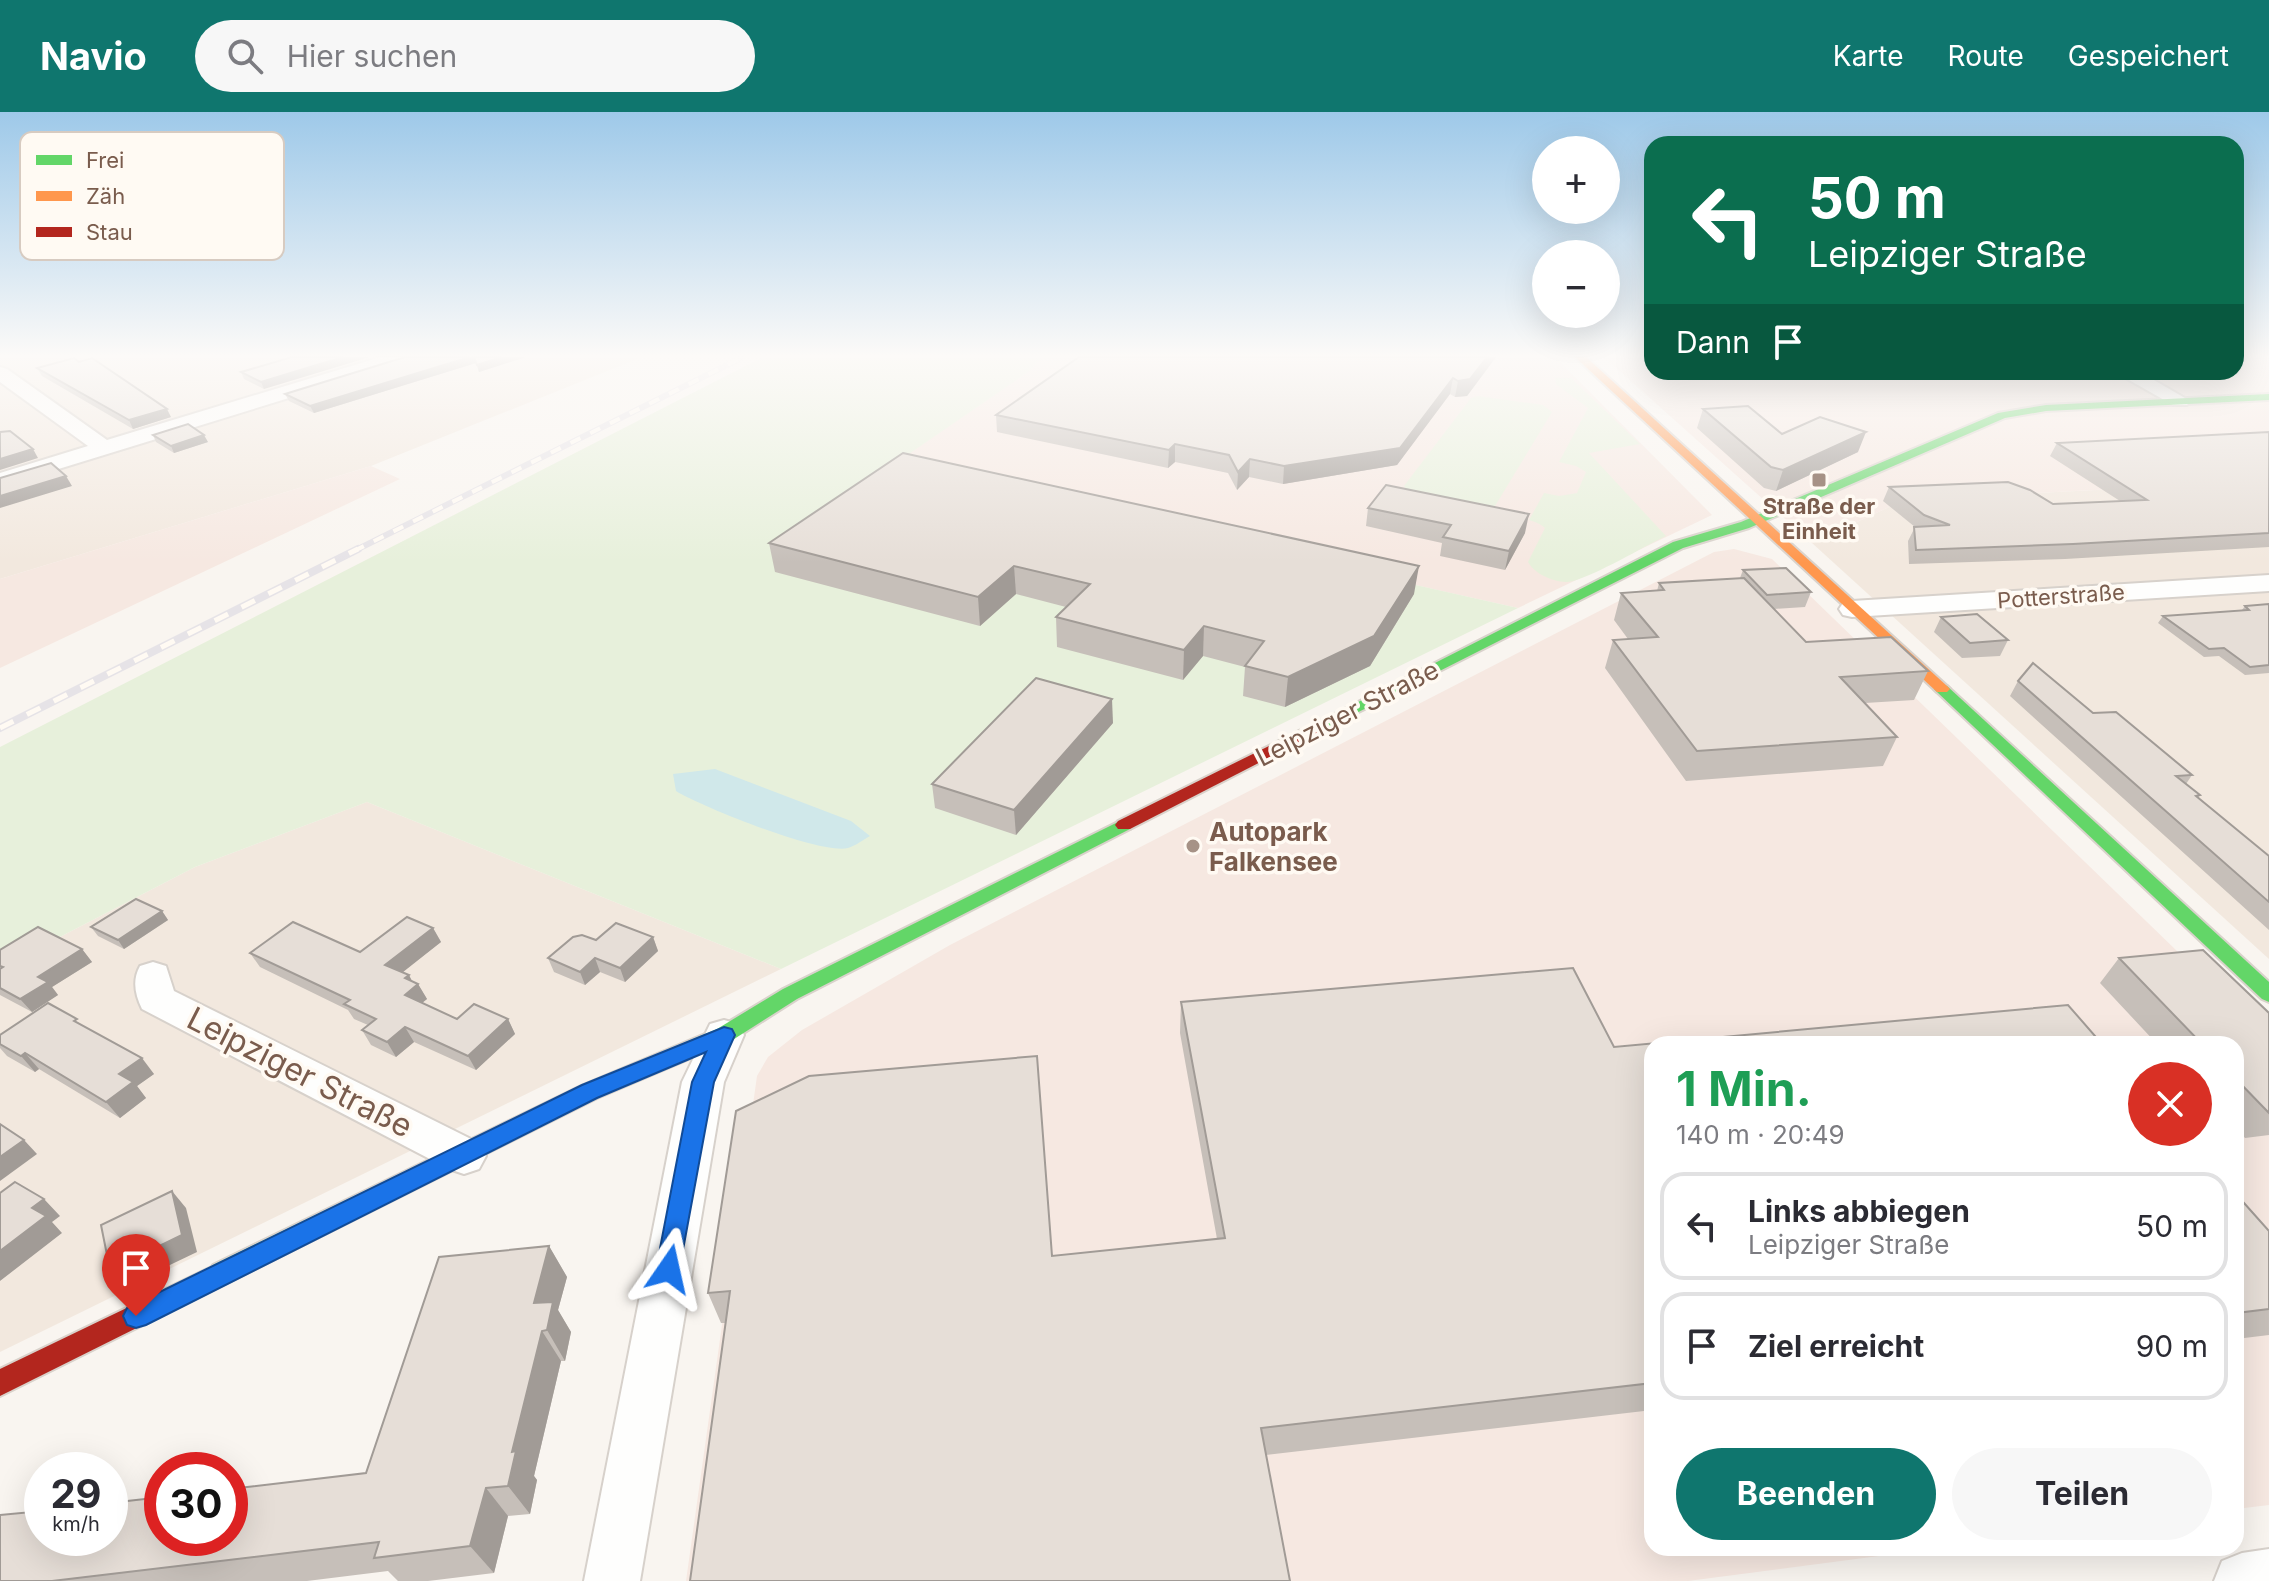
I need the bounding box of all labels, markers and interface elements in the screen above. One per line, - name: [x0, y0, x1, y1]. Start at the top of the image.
- search box: [195, 20, 755, 92]
- text: Navio: [40, 33, 147, 79]
- icon: search: [223, 34, 267, 78]
- text: Hier suchen: [287, 38, 457, 74]
- text: Karte: [1833, 39, 1904, 73]
- text: Route: [1948, 39, 2024, 73]
- text: Gespeichert: [2068, 39, 2229, 73]
- legend: [20, 132, 284, 260]
- map controls: [1532, 136, 1620, 328]
- button: +: [1532, 136, 1620, 224]
- text: Frei: [86, 147, 124, 173]
- text: 50 m: [1808, 164, 1946, 232]
- icon: left: [1676, 168, 1780, 272]
- text: Zäh: [86, 183, 125, 209]
- text: Stau: [86, 219, 133, 245]
- text: Leipziger Straße: [1808, 232, 2087, 276]
- button: −: [1532, 240, 1620, 328]
- icon: arrive: [1766, 320, 1810, 364]
- text: Dann: [1676, 324, 1750, 360]
- marker: Straße der Einheit: [1810, 471, 1828, 489]
- place label: Straße der Einheit: [1763, 493, 1875, 544]
- street label: Potterstraße: [1996, 579, 2126, 613]
- street label: Leipziger Straße: [1250, 653, 1444, 773]
- place label: Autopark Falkensee: [1209, 816, 1338, 877]
- marker: Autopark Falkensee: [1184, 837, 1202, 855]
- street label: Leipziger Straße: [181, 998, 419, 1146]
- text: 1 Min.: [1676, 1059, 1812, 1118]
- button: close: [2128, 1062, 2212, 1146]
- text: 140 m · 20:49: [1676, 1119, 1845, 1150]
- text: Links abbiegen: [1748, 1193, 1970, 1229]
- icon: left: [1680, 1204, 1724, 1248]
- text: 50 m: [2136, 1208, 2208, 1244]
- position arrow: [627, 1227, 711, 1311]
- text: Leipziger Straße: [1748, 1229, 1949, 1260]
- pin: [102, 1234, 170, 1316]
- icon: arrive: [114, 1246, 158, 1290]
- icon: arrive: [1680, 1324, 1724, 1368]
- text: Ziel erreicht: [1748, 1328, 1924, 1364]
- text: 90 m: [2136, 1328, 2208, 1364]
- button: Beenden: [1676, 1448, 1936, 1540]
- button: Teilen: [1952, 1448, 2212, 1540]
- speed limit sign: 30: [144, 1452, 248, 1556]
- text: 29: [50, 1469, 102, 1518]
- text: km/h: [52, 1512, 100, 1536]

